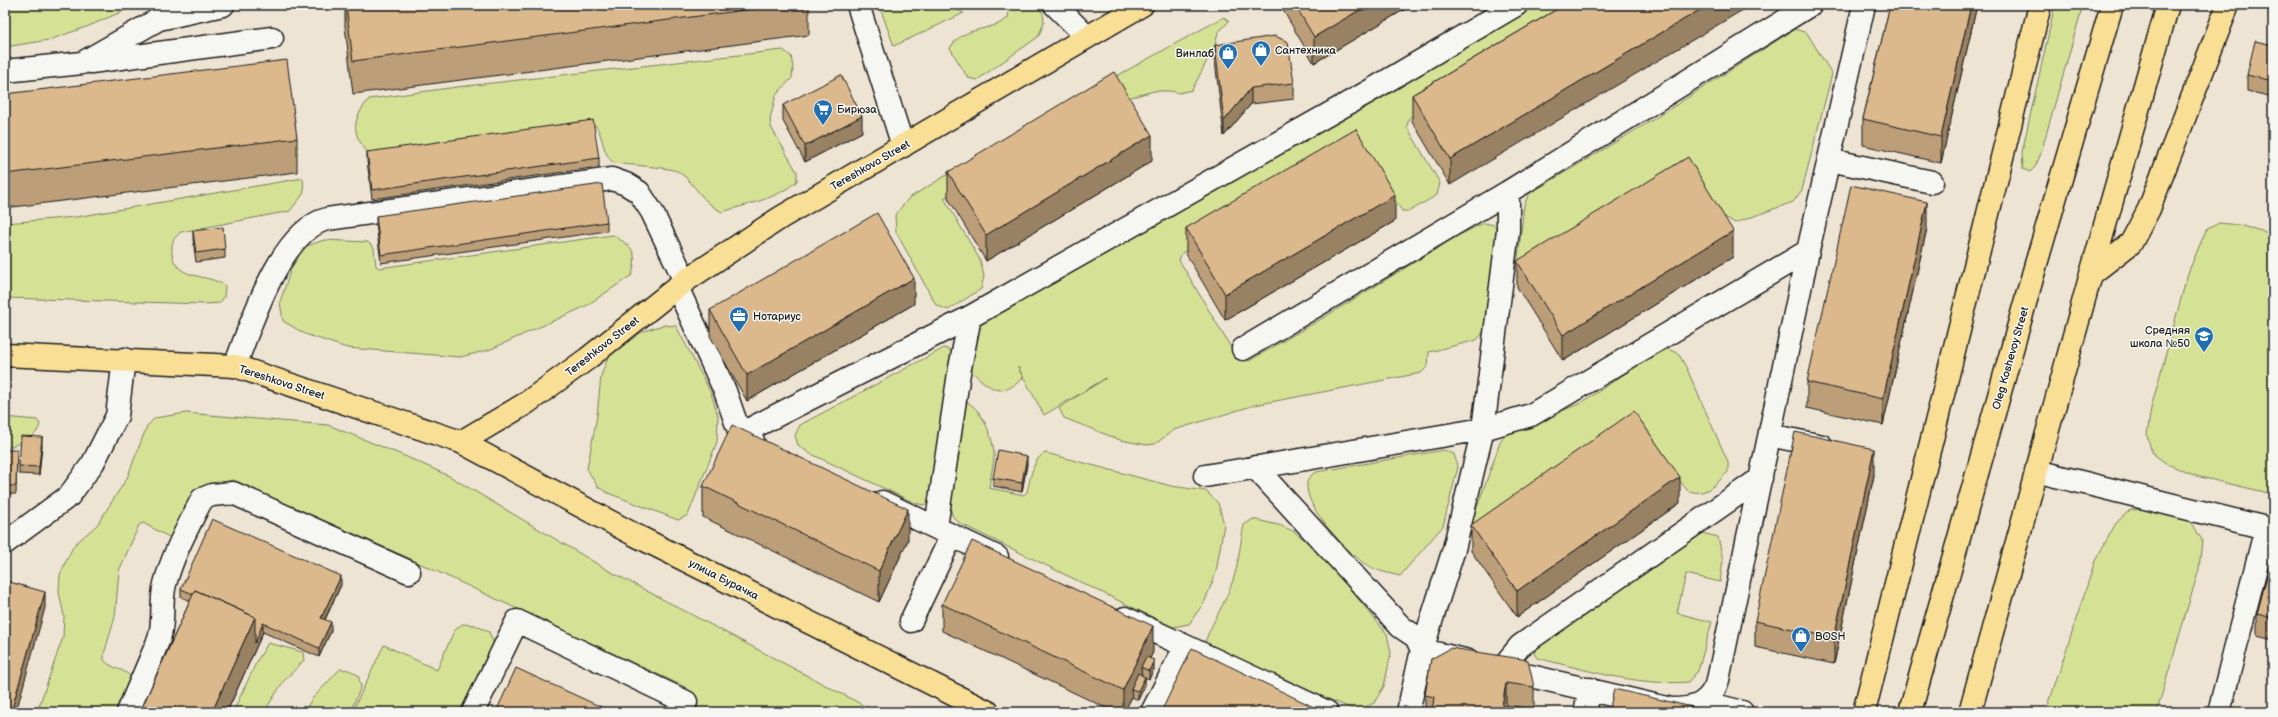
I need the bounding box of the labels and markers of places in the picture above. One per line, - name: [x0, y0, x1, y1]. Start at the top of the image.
- shop icon: Сантехника: [1250, 39, 1272, 67]
- shop icon: Винлаб: [1217, 42, 1239, 70]
- place label: Сантехника: [1275, 44, 1336, 57]
- place label: Винлаб: [1176, 47, 1214, 60]
- supermarket icon: Бирюза: [812, 98, 834, 126]
- place label: Бирюза: [837, 103, 877, 116]
- office icon: Нотариус: [728, 305, 750, 333]
- place label: Нотариус: [753, 310, 801, 323]
- place label: Средняя школа №50: [2130, 324, 2191, 350]
- school or university icon: Средняя школа №50: [2193, 325, 2215, 353]
- shop icon: BOSH: [1790, 625, 1812, 653]
- place label: BOSH: [1815, 630, 1846, 643]

